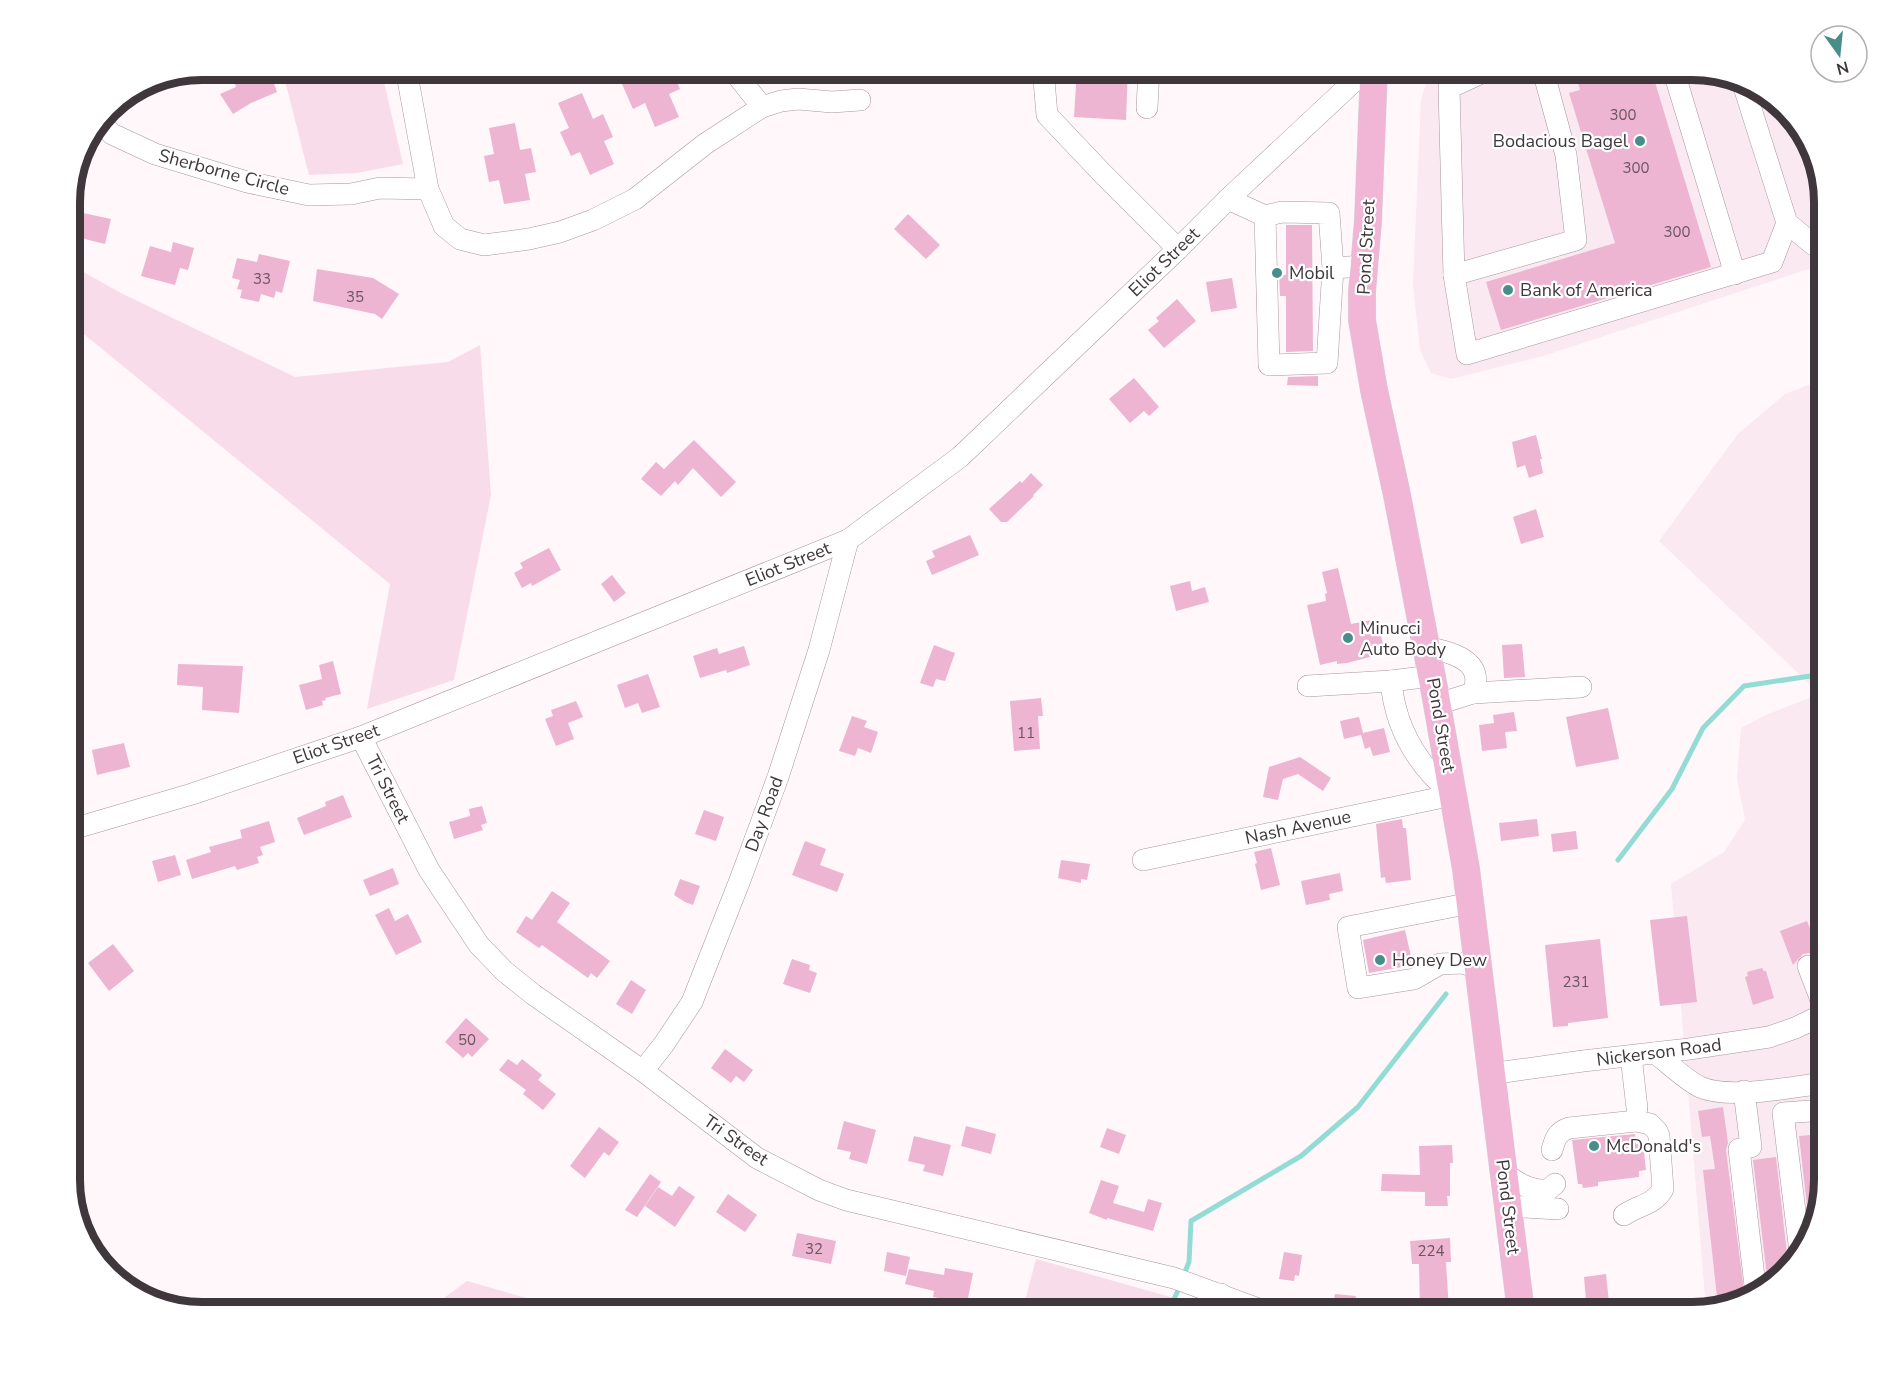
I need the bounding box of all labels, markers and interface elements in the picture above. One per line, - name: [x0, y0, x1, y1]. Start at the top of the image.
- north arrow: [1809, 24, 1869, 84]
- text: N: [1834, 55, 1851, 80]
- house number: 300: [1609, 105, 1637, 125]
- place label: Bodacious Bagel: [1493, 129, 1629, 153]
- marker: Bodacious Bagel: [1633, 134, 1647, 148]
- street label: Sherborne Circle: [156, 143, 292, 201]
- house number: 300: [1622, 158, 1650, 178]
- street label: Pond Street: [1352, 198, 1381, 295]
- street label: Eliot Street: [1123, 222, 1205, 302]
- house number: 300: [1663, 222, 1691, 242]
- place label: Mobil: [1289, 261, 1335, 285]
- marker: Mobil: [1270, 266, 1284, 280]
- house number: 33: [253, 269, 271, 289]
- place label: Bank of America: [1520, 278, 1653, 302]
- marker: Bank of America: [1501, 283, 1515, 297]
- house number: 35: [346, 287, 364, 307]
- street label: Eliot Street: [742, 536, 835, 592]
- place label: Minucci Auto Body: [1360, 616, 1447, 661]
- marker: Minucci Auto Body: [1341, 631, 1355, 645]
- street label: Pond Street: [1421, 676, 1461, 775]
- street label: Eliot Street: [290, 718, 383, 770]
- house number: 11: [1017, 723, 1035, 743]
- street label: Tri Street: [361, 751, 416, 828]
- street label: Day Road: [739, 773, 789, 855]
- street label: Nash Avenue: [1243, 804, 1353, 850]
- place label: Honey Dew: [1392, 948, 1487, 972]
- marker: Honey Dew: [1373, 953, 1387, 967]
- house number: 231: [1562, 972, 1590, 992]
- house number: 50: [458, 1030, 476, 1050]
- street label: Nickerson Road: [1595, 1032, 1723, 1072]
- street label: Tri Street: [699, 1109, 774, 1171]
- place label: McDonald's: [1606, 1134, 1701, 1158]
- marker: McDonald's: [1587, 1139, 1601, 1153]
- street label: Pond Street: [1490, 1158, 1526, 1257]
- house number: 32: [805, 1239, 823, 1259]
- house number: 224: [1417, 1241, 1445, 1261]

